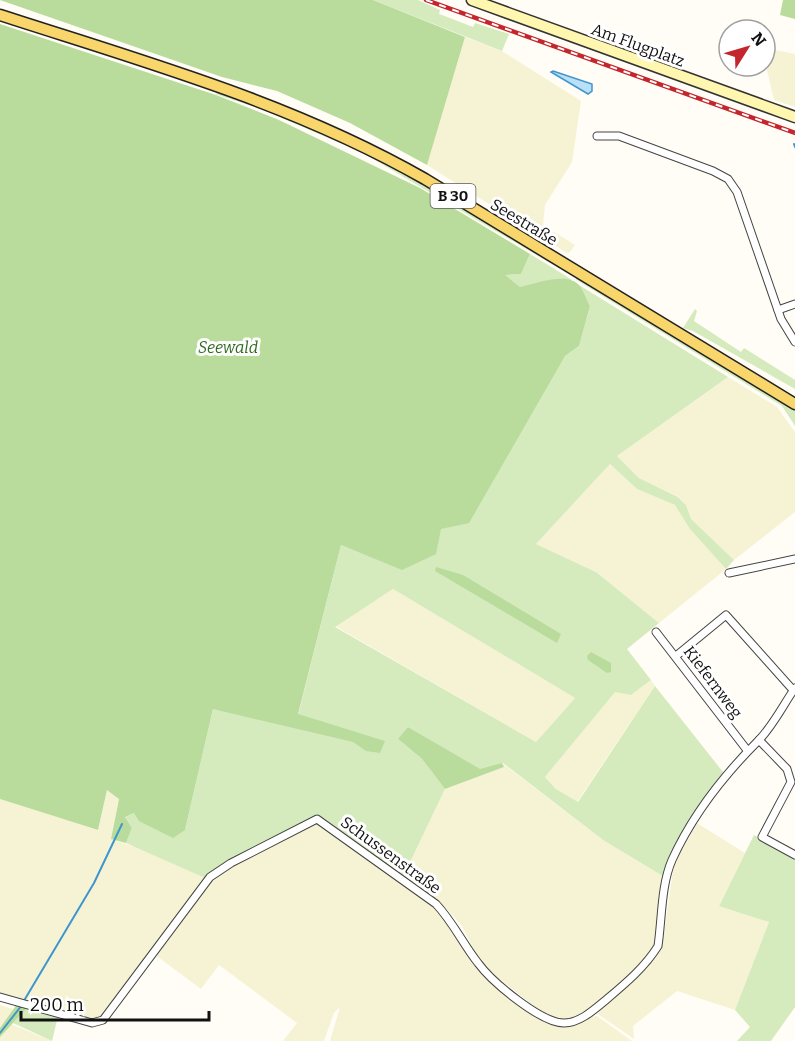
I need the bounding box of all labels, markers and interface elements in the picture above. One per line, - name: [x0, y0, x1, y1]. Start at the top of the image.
- north arrow: [717, 18, 777, 78]
- street label: Am Flugplatz: [589, 19, 687, 71]
- text: N: [747, 29, 770, 50]
- road number: B 30: [430, 184, 476, 208]
- street label: Seestraße: [487, 195, 561, 249]
- park label: Seewald: [198, 338, 258, 357]
- street label: Kiefernweg: [680, 642, 746, 722]
- street label: Schussenstraße: [337, 812, 445, 898]
- scale bar: [21, 984, 208, 1022]
- text: 200 m: [30, 994, 84, 1016]

